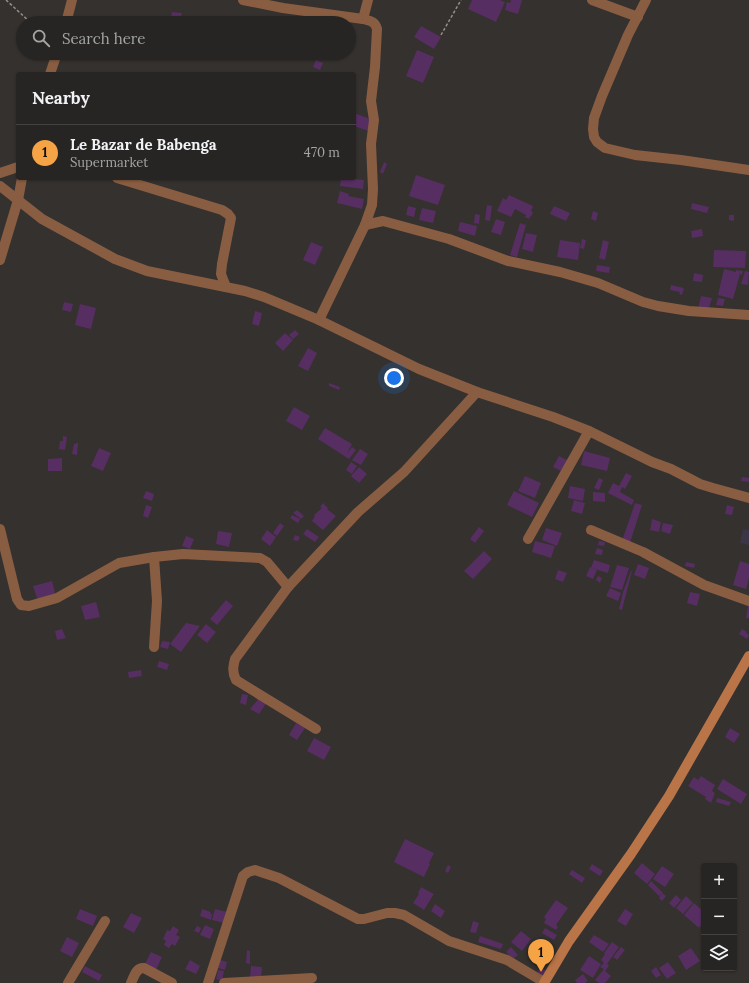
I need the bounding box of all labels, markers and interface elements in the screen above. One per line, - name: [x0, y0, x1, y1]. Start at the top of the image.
- search box: [16, 16, 356, 60]
- icon: search: [30, 27, 52, 49]
- text: Search here: [62, 29, 145, 48]
- text: Nearby: [32, 87, 90, 109]
- text: Le Bazar de Babenga: [70, 135, 217, 154]
- text: 1: [42, 144, 48, 161]
- text: 470 m: [304, 144, 340, 161]
- text: Supermarket: [70, 154, 148, 171]
- your location: [384, 368, 404, 388]
- map controls: [701, 863, 737, 971]
- button: +: [701, 863, 737, 899]
- button: −: [701, 899, 737, 935]
- button: layers: [701, 935, 737, 971]
- pin: 1: [528, 939, 554, 972]

